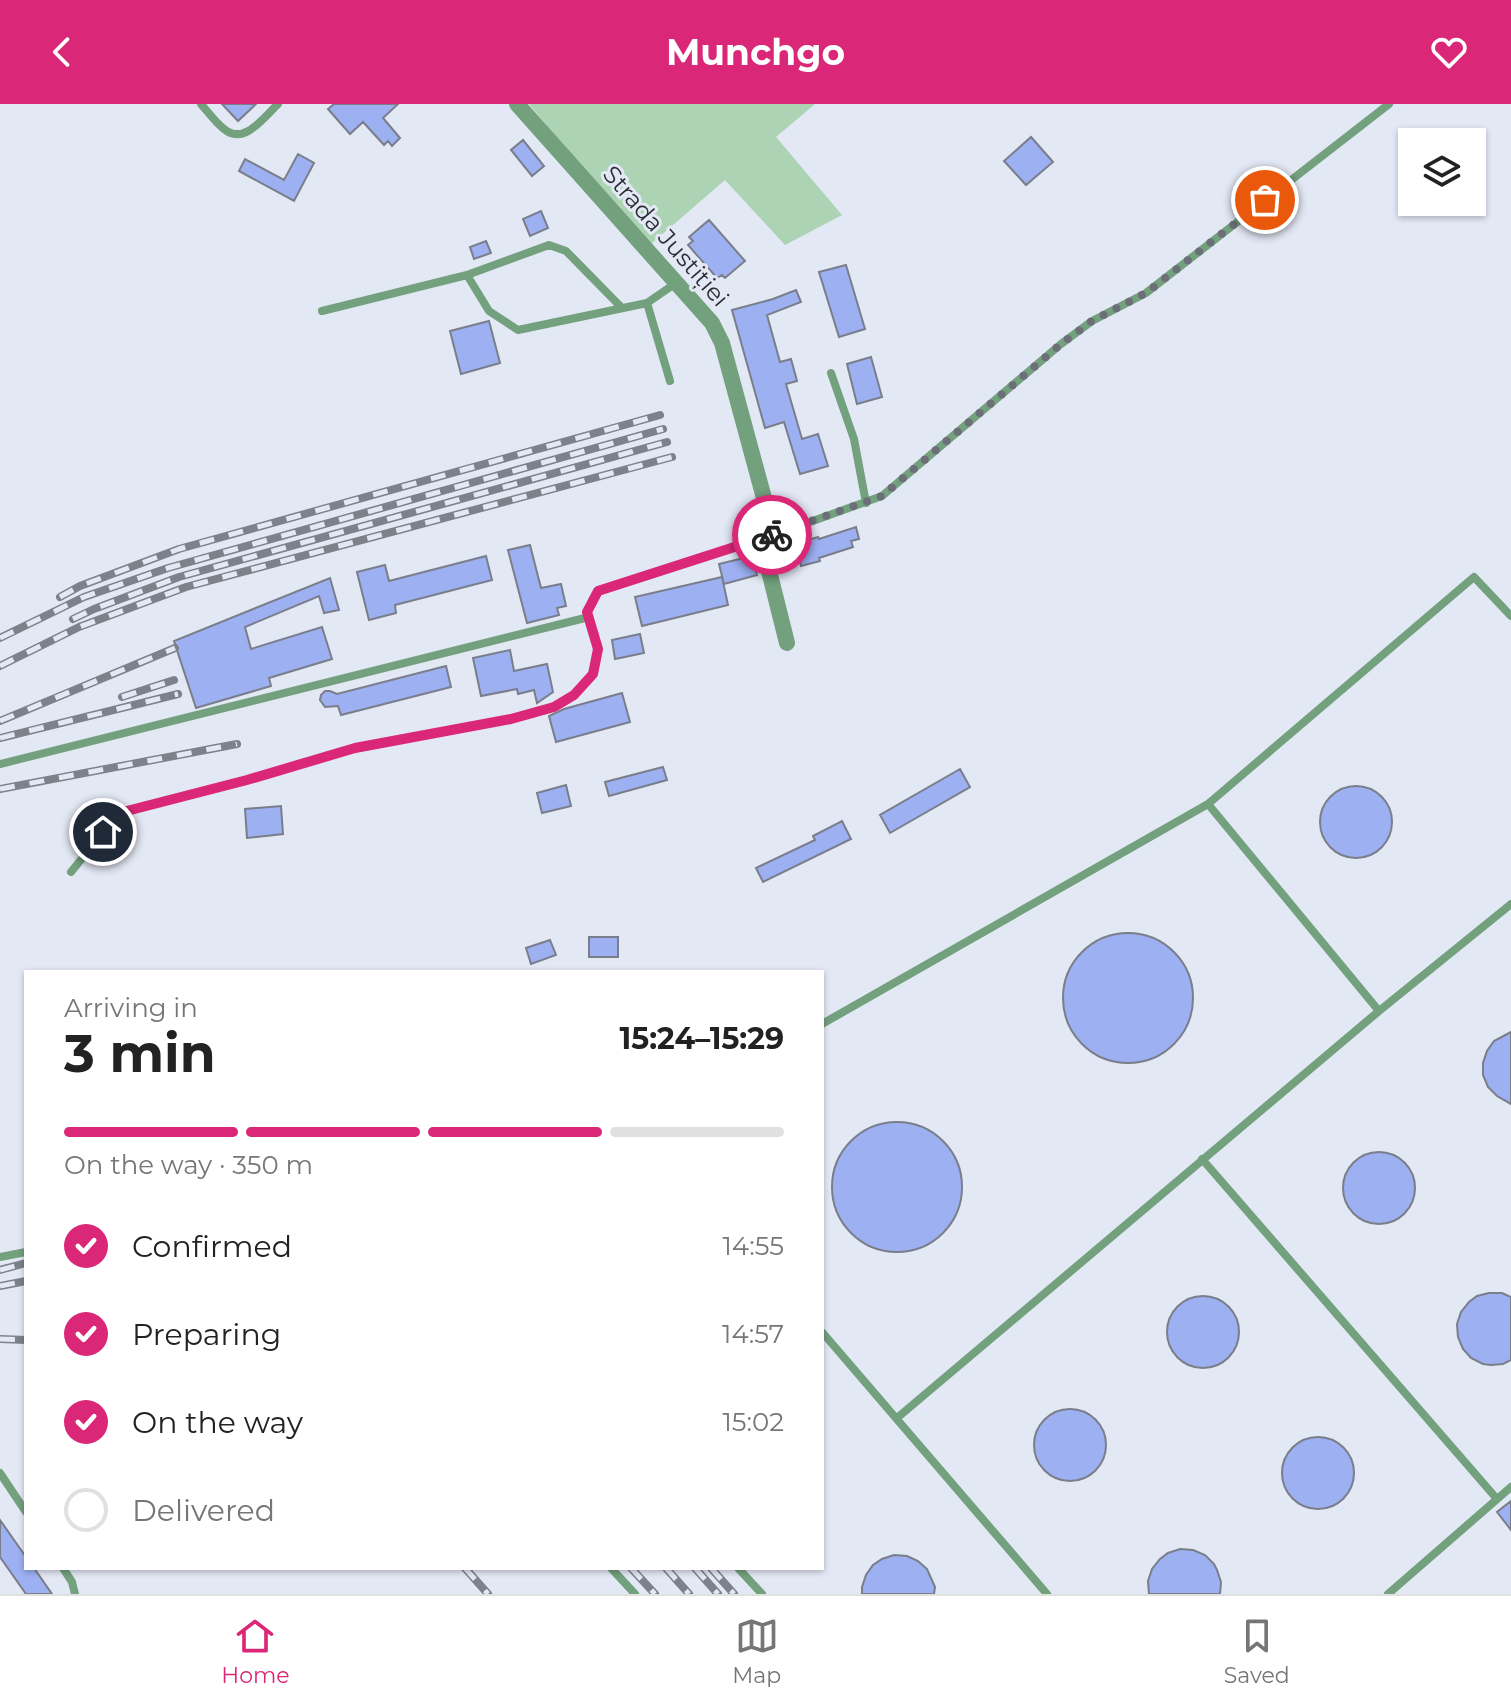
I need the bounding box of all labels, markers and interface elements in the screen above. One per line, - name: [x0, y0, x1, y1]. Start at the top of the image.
- icon: back: [40, 30, 84, 74]
- text: Munchgo: [666, 30, 845, 74]
- icon: heart: [1427, 30, 1471, 74]
- map controls: [1398, 128, 1486, 216]
- button: layers: [1398, 128, 1486, 216]
- street label: Strada Justiției: [597, 160, 735, 312]
- pin: [1231, 166, 1299, 234]
- icon: bag: [1243, 178, 1287, 222]
- courier: [732, 495, 812, 575]
- icon: bike: [750, 513, 794, 557]
- pin: [69, 798, 137, 866]
- icon: home: [81, 810, 125, 854]
- text: Arriving in: [64, 992, 198, 1024]
- text: 15:24–15:29: [620, 1020, 784, 1057]
- text: 3 min: [64, 1022, 216, 1085]
- text: On the way · 350 m: [64, 1149, 313, 1181]
- icon: check: [64, 1224, 108, 1268]
- text: Confirmed: [132, 1228, 292, 1265]
- text: 14:55: [722, 1230, 784, 1262]
- icon: check: [64, 1312, 108, 1356]
- text: Preparing: [132, 1316, 281, 1353]
- text: 14:57: [722, 1318, 784, 1350]
- icon: check: [64, 1400, 108, 1444]
- text: On the way: [132, 1404, 303, 1441]
- text: 15:02: [722, 1406, 784, 1438]
- text: Delivered: [132, 1492, 275, 1529]
- tab: Home: [221, 1614, 290, 1689]
- tab: Map: [732, 1614, 781, 1689]
- tab: Saved: [1224, 1614, 1290, 1689]

